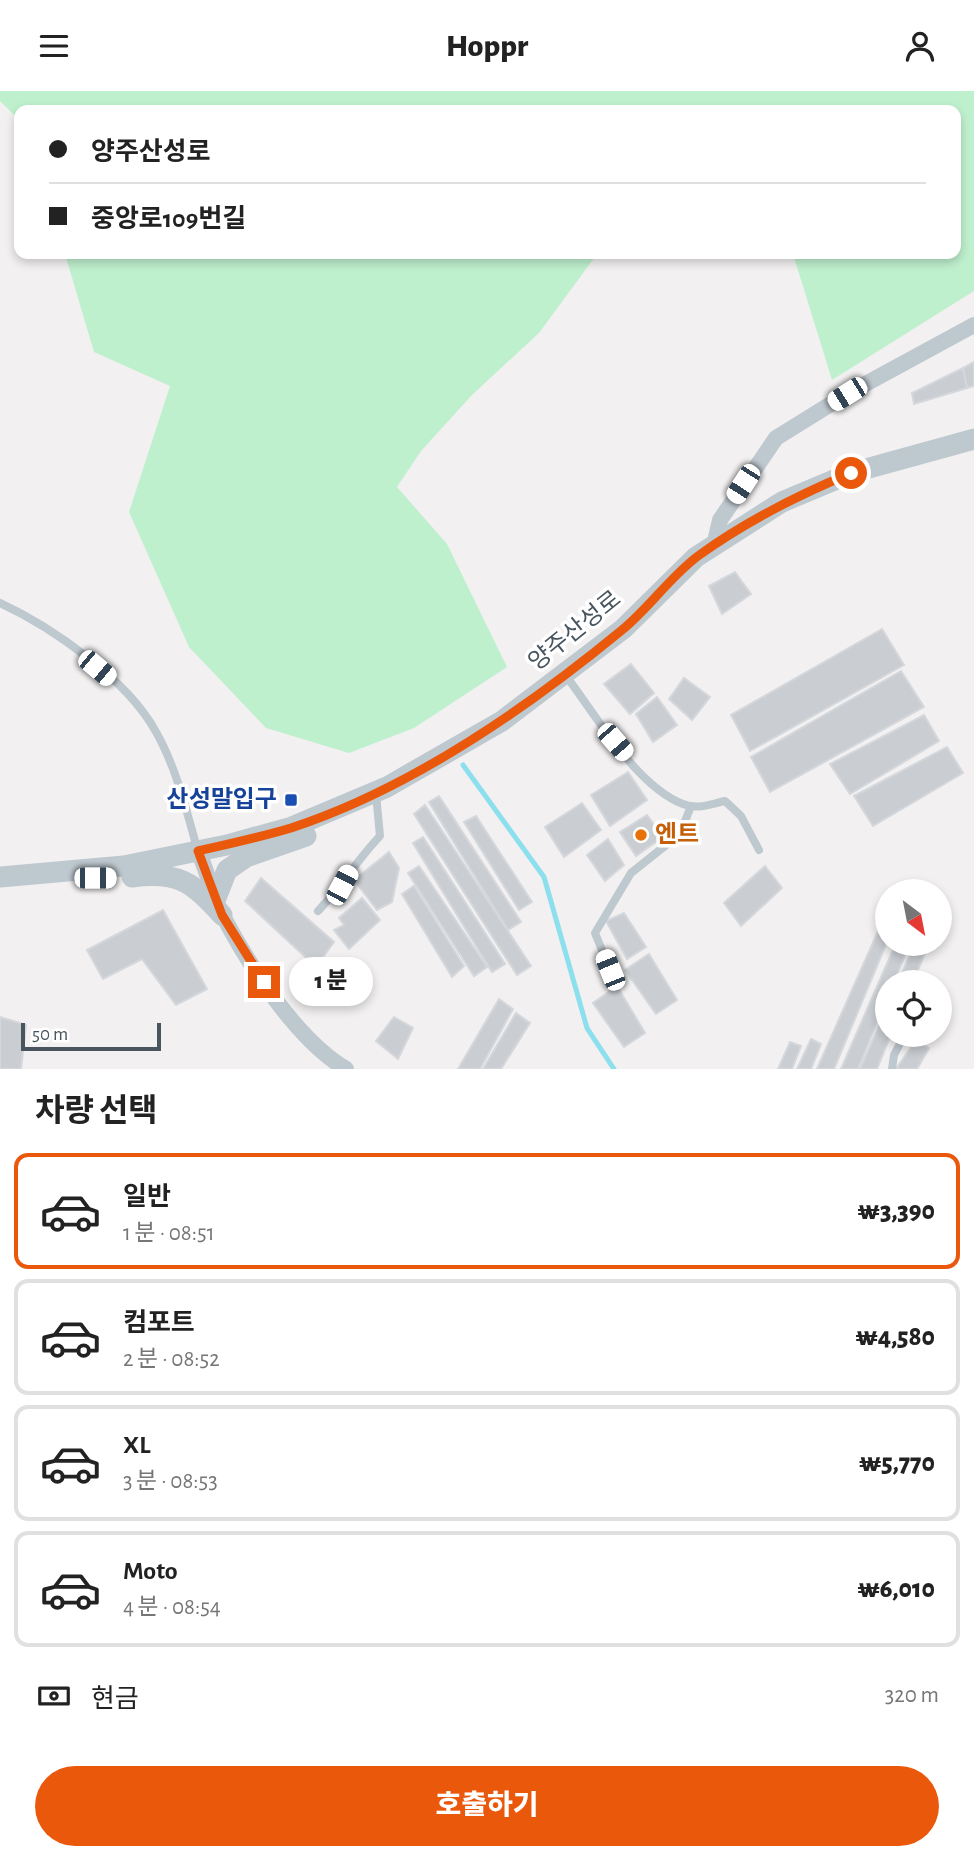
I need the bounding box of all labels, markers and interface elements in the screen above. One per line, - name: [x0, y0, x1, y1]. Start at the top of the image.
- icon: menu: [35, 27, 73, 65]
- icon: person: [901, 27, 939, 65]
- text: Hoppr: [446, 30, 528, 62]
- text: 양주산성로: [91, 139, 211, 165]
- text: 중앙로109번길: [91, 206, 246, 232]
- car: [824, 374, 871, 414]
- route start: [835, 457, 867, 489]
- car: [723, 461, 764, 507]
- street label: 양주산성로: [524, 586, 625, 675]
- car: [75, 646, 120, 690]
- car: [594, 719, 637, 765]
- place label: 산성말입구: [167, 786, 277, 812]
- marker: 산성말입구: [283, 792, 299, 808]
- place label: 엔트: [655, 821, 699, 847]
- marker: 엔트: [633, 827, 649, 843]
- car: [323, 862, 362, 908]
- car: [75, 868, 117, 889]
- north arrow: [875, 879, 952, 955]
- map controls: [875, 879, 952, 1047]
- car: [593, 947, 628, 993]
- callout: 1 분: [288, 957, 372, 1007]
- route end: [248, 966, 280, 998]
- text: 1 분: [315, 970, 347, 993]
- button: locate: [875, 970, 952, 1047]
- scale bar: [21, 1020, 161, 1052]
- text: 50 m: [32, 1025, 68, 1044]
- text: 차량 선택: [35, 1095, 158, 1127]
- icon: car: [39, 1180, 102, 1243]
- text: 일반: [123, 1184, 171, 1210]
- text: ₩3,390: [858, 1198, 935, 1224]
- text: 1 분 · 08:51: [123, 1222, 215, 1245]
- icon: car: [39, 1306, 102, 1369]
- text: 컴포트: [123, 1310, 195, 1336]
- text: ₩4,580: [855, 1324, 935, 1350]
- text: 2 분 · 08:52: [123, 1348, 220, 1371]
- icon: car: [39, 1432, 102, 1495]
- text: XL: [123, 1432, 150, 1458]
- text: ₩5,770: [859, 1450, 935, 1476]
- text: 3 분 · 08:53: [123, 1470, 218, 1493]
- icon: car: [39, 1558, 102, 1621]
- text: Moto: [123, 1558, 178, 1584]
- text: ₩6,010: [857, 1576, 935, 1602]
- text: 4 분 · 08:54: [123, 1596, 221, 1619]
- icon: cash: [35, 1677, 73, 1715]
- text: 320 m: [885, 1684, 939, 1707]
- text: 현금: [91, 1686, 139, 1712]
- button: 호출하기: [35, 1766, 939, 1846]

